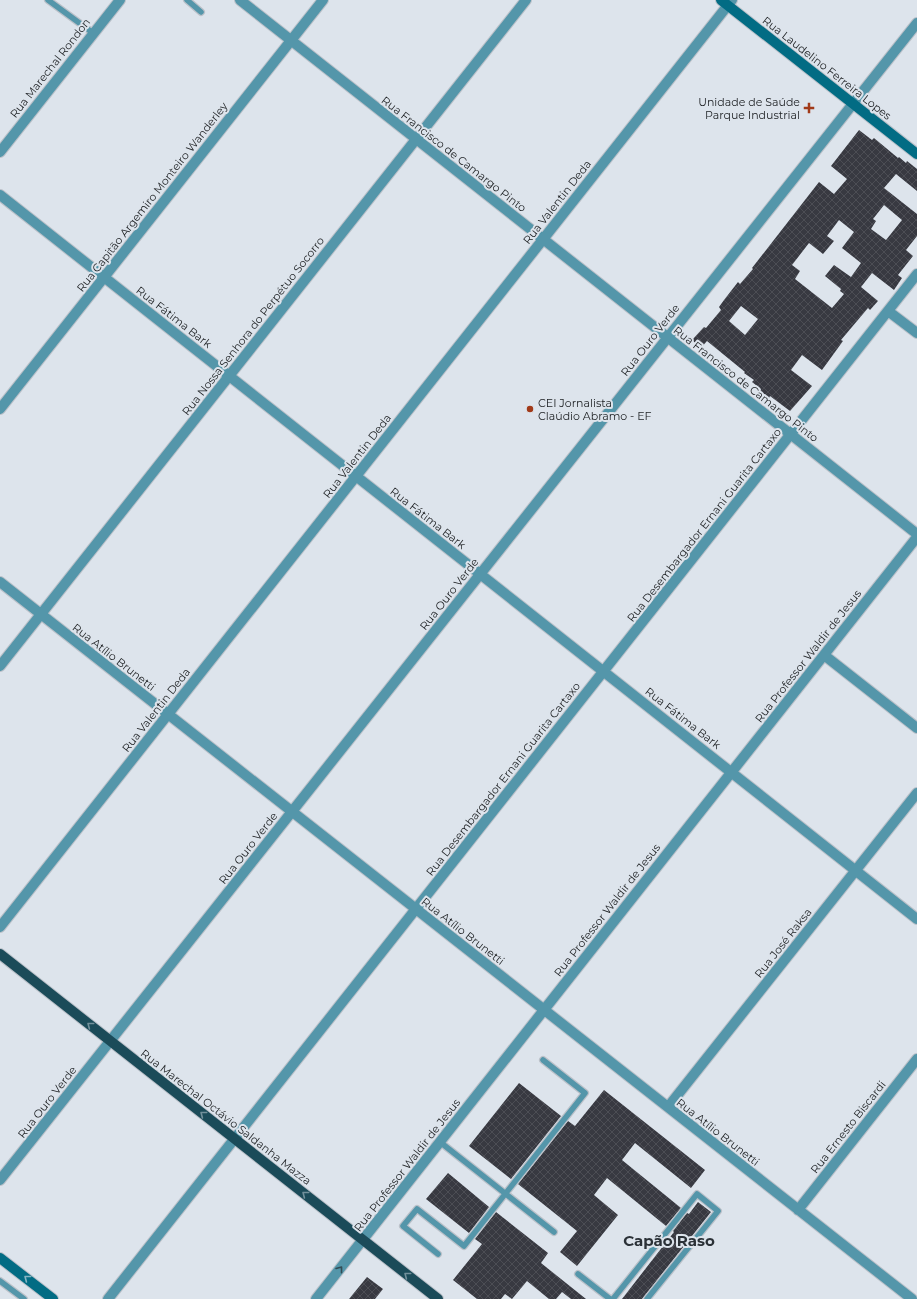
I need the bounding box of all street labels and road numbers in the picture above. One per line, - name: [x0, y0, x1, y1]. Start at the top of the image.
- street label: Rua Laudelino Ferreira Lopes: [760, 13, 895, 123]
- street label: Rua Marechal Rondon: [7, 15, 93, 121]
- street label: Rua Francisco de Camargo Pinto: [379, 93, 529, 215]
- street label: Rua Capitão Argemiro Monteiro Wanderley: [74, 99, 230, 295]
- street label: Rua Valentin Deda: [520, 157, 594, 247]
- street label: Rua Nossa Senhora do Perpétuo Socorro: [179, 234, 327, 418]
- street label: Rua Fátima Bark: [133, 283, 215, 351]
- street label: Rua Ouro Verde: [618, 301, 683, 379]
- street label: Rua Francisco de Camargo Pinto: [671, 323, 821, 445]
- street label: Rua Valentin Deda: [320, 411, 394, 501]
- street label: Rua Desembargador Ernani Guarita Cartaxo: [624, 425, 784, 625]
- street label: Rua Fátima Bark: [387, 484, 469, 552]
- street label: Rua Ouro Verde: [417, 555, 482, 633]
- street label: Rua Professor Waldir de Jesus: [752, 586, 865, 725]
- street label: Rua Atílio Brunetti: [70, 620, 158, 694]
- street label: Rua Valentin Deda: [119, 665, 193, 755]
- street label: Rua Desembargador Ernani Guarita Cartaxo: [423, 679, 583, 879]
- street label: Rua Fátima Bark: [642, 684, 724, 752]
- street label: Rua Ouro Verde: [216, 809, 281, 887]
- street label: Rua Professor Waldir de Jesus: [551, 840, 664, 979]
- street label: Rua Atílio Brunetti: [419, 894, 507, 968]
- street label: Rua José Raksa: [751, 905, 815, 981]
- street label: Rua Marechal Octávio Saldanha Mazza: [138, 1046, 314, 1188]
- street label: Rua Ouro Verde: [15, 1063, 80, 1141]
- street label: Rua Ernesto Biscardi: [807, 1078, 889, 1176]
- street label: Rua Professor Waldir de Jesus: [351, 1095, 464, 1234]
- street label: Rua Atílio Brunetti: [674, 1095, 762, 1169]

